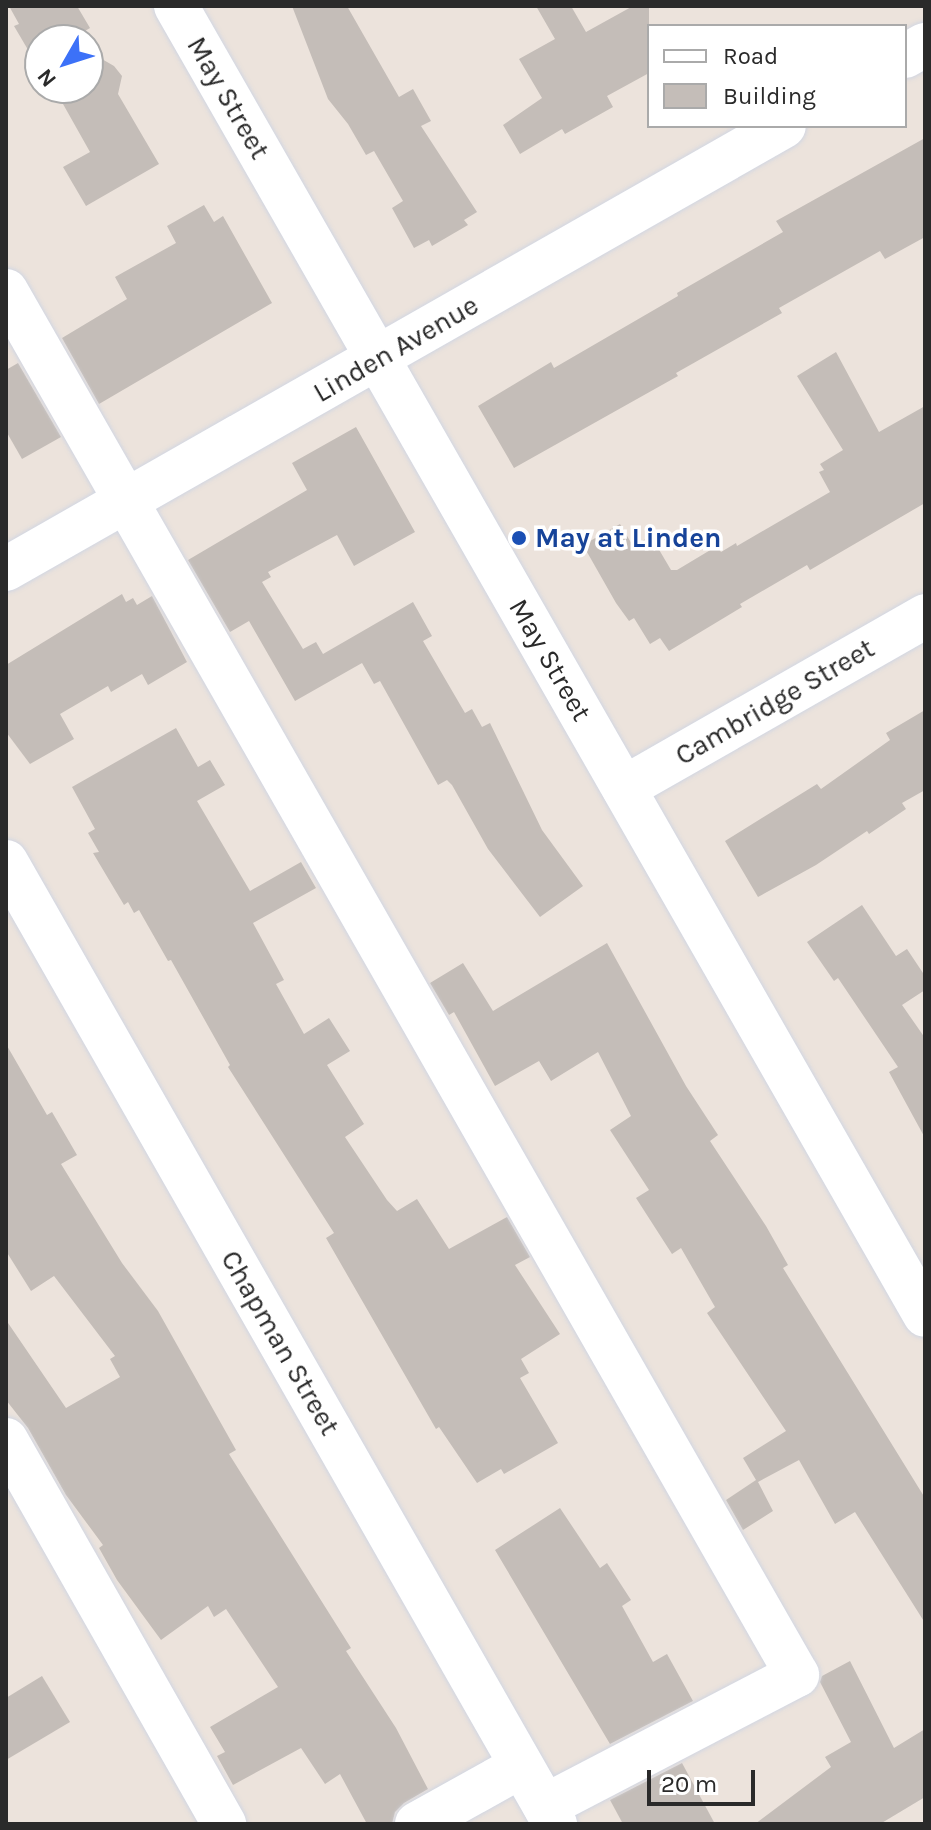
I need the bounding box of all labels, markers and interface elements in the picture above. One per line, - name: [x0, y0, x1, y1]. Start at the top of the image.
- north arrow: [24, 24, 104, 104]
- legend: [647, 24, 907, 128]
- street label: May Street: [180, 31, 276, 165]
- text: Road: [723, 42, 778, 70]
- text: N: [32, 64, 62, 92]
- text: Building: [723, 82, 816, 110]
- street label: Linden Avenue: [307, 288, 485, 410]
- place label: May at Linden: [535, 521, 721, 555]
- marker: May at Linden: [510, 529, 528, 547]
- street label: May Street: [502, 593, 598, 727]
- street label: Cambridge Street: [670, 631, 880, 773]
- street label: Chapman Street: [213, 1245, 347, 1441]
- scale bar: [651, 1754, 759, 1804]
- text: 20 m: [661, 1770, 717, 1798]

